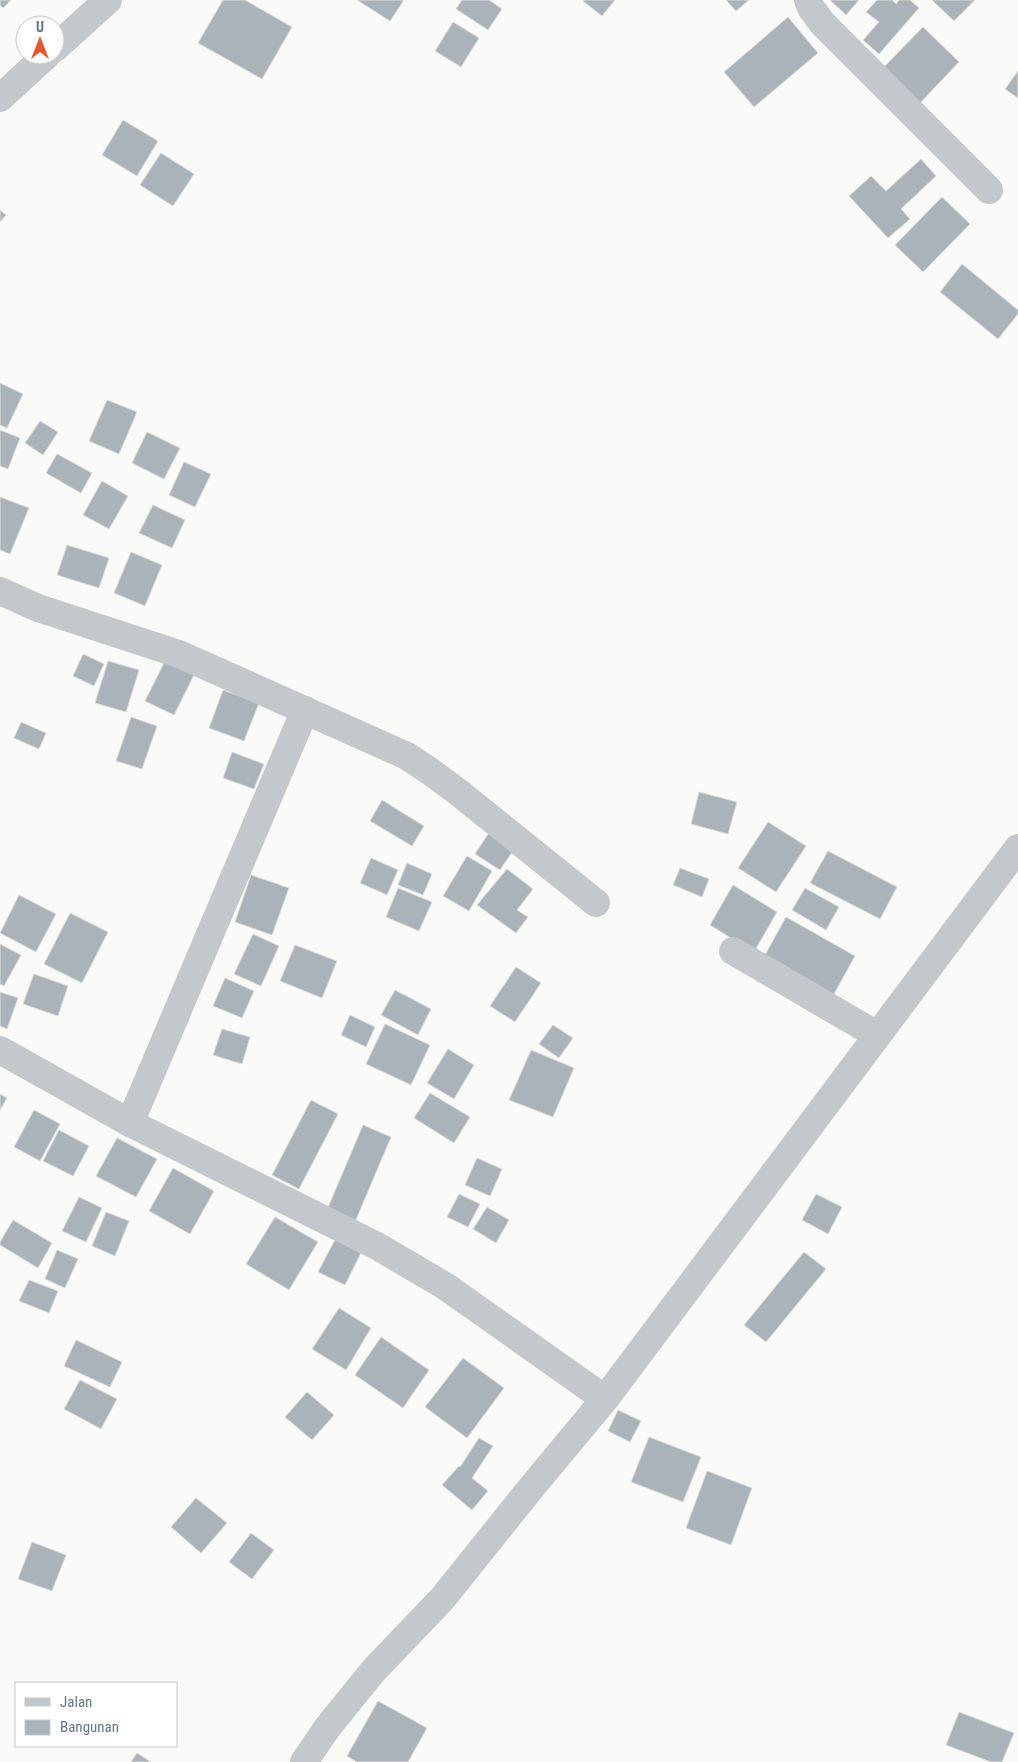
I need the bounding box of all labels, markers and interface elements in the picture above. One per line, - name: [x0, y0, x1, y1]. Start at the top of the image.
- north arrow: [15, 15, 65, 65]
- text: U: [36, 19, 44, 35]
- legend: [15, 1682, 178, 1747]
- text: Jalan: [60, 1693, 92, 1711]
- text: Bangunan: [60, 1718, 119, 1736]

